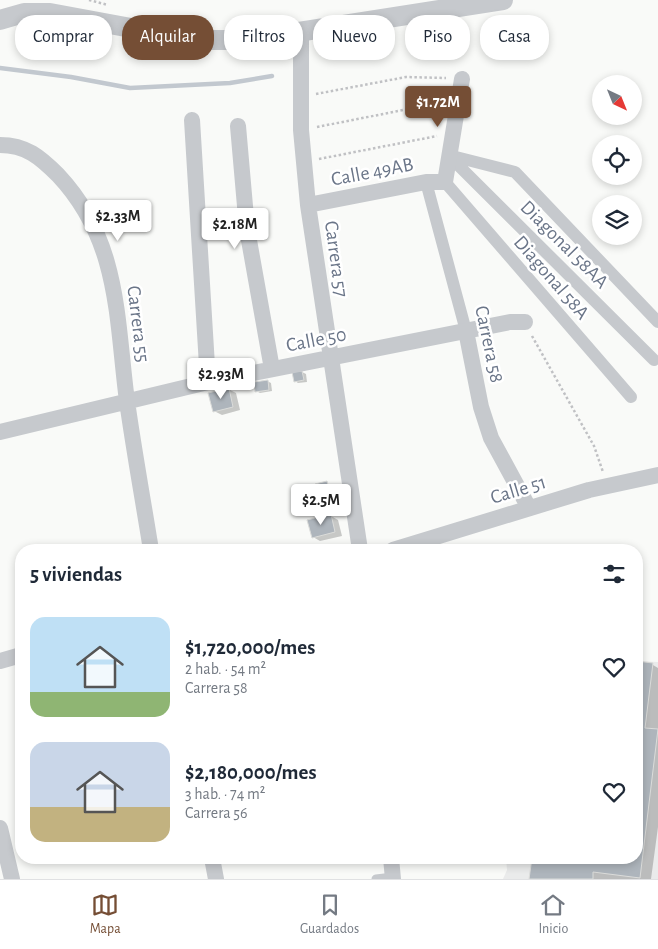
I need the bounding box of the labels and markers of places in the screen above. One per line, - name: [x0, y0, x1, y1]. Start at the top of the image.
- pin: $1.72M: [397, 86, 479, 128]
- pin: $2.33M: [77, 200, 159, 242]
- pin: $2.18M: [194, 208, 276, 250]
- pin: $2.93M: [180, 358, 262, 400]
- pin: $2.5M: [286, 484, 356, 526]

